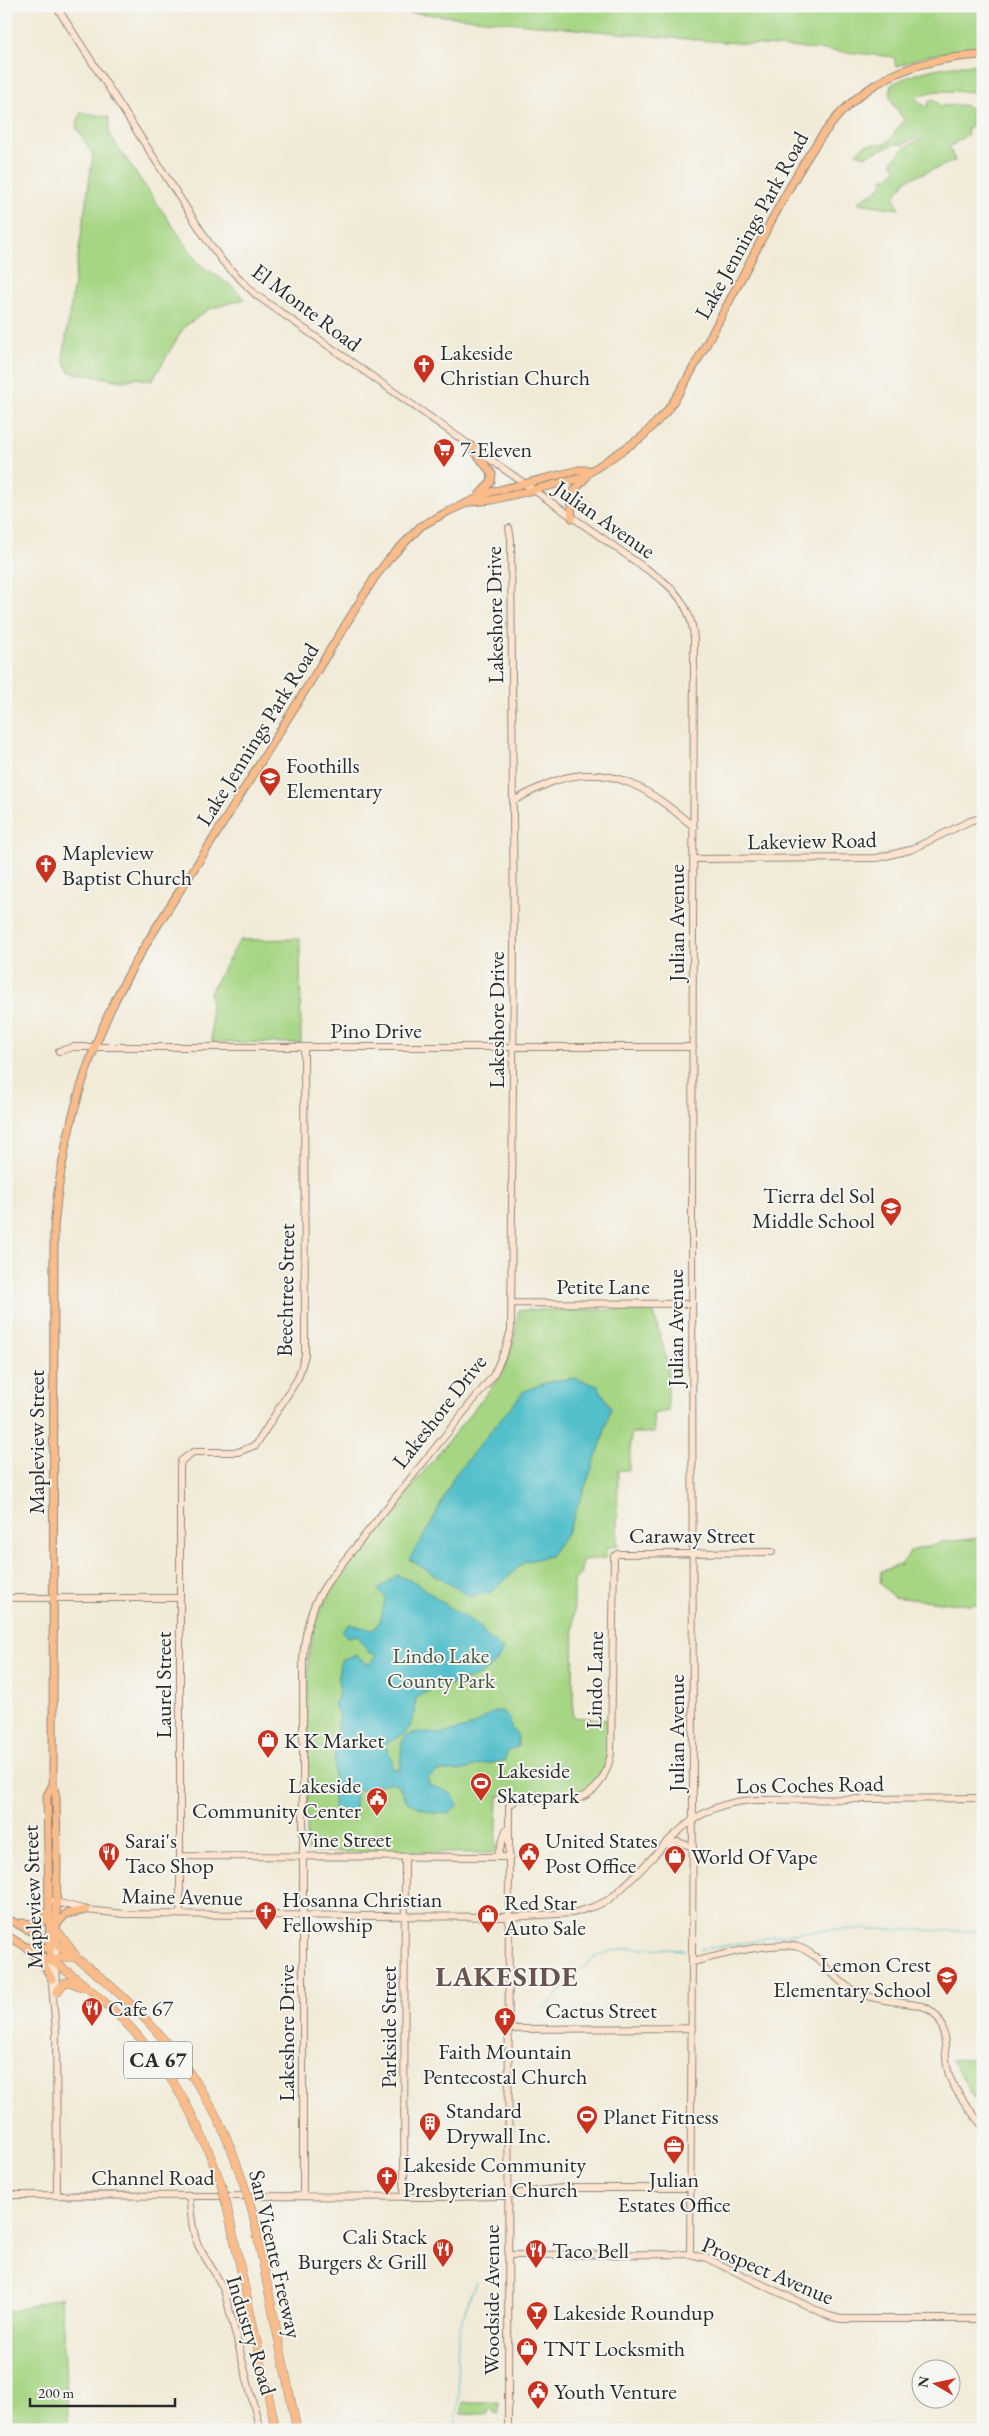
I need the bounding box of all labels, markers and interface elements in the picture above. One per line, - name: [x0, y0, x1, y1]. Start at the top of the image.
- street label: Lake Jennings Park Road: [688, 126, 816, 324]
- street label: El Monte Road: [246, 257, 368, 359]
- place label: Lakeside Christian Church: [440, 338, 590, 392]
- church icon: Lakeside Christian Church: [412, 353, 436, 384]
- place label: 7-Eleven: [460, 435, 533, 464]
- supermarket icon: 7-Eleven: [432, 437, 456, 468]
- street label: Julian Avenue: [547, 473, 662, 565]
- street label: Lakeshore Drive: [479, 546, 510, 684]
- street label: Lake Jennings Park Road: [189, 637, 326, 831]
- place label: Foothills Elementary: [286, 751, 383, 805]
- school or university icon: Foothills Elementary: [258, 766, 282, 797]
- street label: Lakeview Road: [747, 825, 878, 856]
- place label: Mapleview Baptist Church: [62, 838, 192, 892]
- church icon: Mapleview Baptist Church: [34, 853, 58, 884]
- street label: Julian Avenue: [662, 864, 691, 984]
- street label: Lakeshore Drive: [482, 951, 511, 1089]
- street label: Pino Drive: [330, 1016, 422, 1045]
- place label: Tierra del Sol Middle School: [752, 1181, 875, 1235]
- school or university icon: Tierra del Sol Middle School: [879, 1196, 903, 1227]
- street label: Beechtree Street: [270, 1223, 301, 1357]
- street label: Julian Avenue: [661, 1269, 690, 1389]
- street label: Petite Lane: [556, 1272, 650, 1301]
- street label: Lakeshore Drive: [386, 1348, 493, 1474]
- street label: Mapleview Street: [22, 1370, 51, 1514]
- street label: Caraway Street: [629, 1521, 755, 1550]
- street label: Lindo Lane: [579, 1630, 610, 1729]
- street label: Laurel Street: [149, 1631, 178, 1739]
- park label: Lindo Lake County Park: [387, 1641, 496, 1695]
- street label: Julian Avenue: [662, 1674, 691, 1794]
- place label: K K Market: [284, 1726, 384, 1755]
- shop icon: K K Market: [256, 1728, 280, 1759]
- place label: Lakeside Skatepark: [497, 1756, 580, 1810]
- street label: Los Coches Road: [736, 1769, 885, 1800]
- place label: Lakeside Community Center: [192, 1771, 362, 1825]
- sports icon: Lakeside Skatepark: [469, 1771, 493, 1802]
- public building icon: Lakeside Community Center: [365, 1786, 389, 1817]
- street label: Mapleview Street: [15, 1824, 50, 1970]
- street label: Vine Street: [299, 1825, 391, 1854]
- place label: Sarai's Taco Shop: [125, 1826, 214, 1880]
- place label: United States Post Office: [545, 1826, 658, 1880]
- restaurant icon: Sarai's Taco Shop: [97, 1841, 121, 1872]
- public building icon: United States Post Office: [517, 1841, 541, 1872]
- place label: World Of Vape: [691, 1842, 818, 1871]
- shop icon: World Of Vape: [663, 1844, 687, 1875]
- street label: Maine Avenue: [121, 1881, 243, 1912]
- place label: Hosanna Christian Fellowship: [282, 1885, 443, 1939]
- place label: Red Star Auto Sale: [503, 1888, 586, 1942]
- church icon: Hosanna Christian Fellowship: [254, 1900, 278, 1931]
- shop icon: Red Star Auto Sale: [476, 1903, 500, 1934]
- place label: Lemon Crest Elementary School: [773, 1950, 931, 2004]
- district label: LAKESIDE: [435, 1958, 579, 1994]
- street label: Lakeshore Drive: [272, 1964, 301, 2102]
- school or university icon: Lemon Crest Elementary School: [935, 1965, 959, 1996]
- street label: Parkside Street: [374, 1966, 403, 2088]
- place label: Cafe 67: [108, 1994, 173, 2023]
- restaurant icon: Cafe 67: [80, 1996, 104, 2027]
- street label: Cactus Street: [545, 1996, 657, 2025]
- church icon: Faith Mountain Pentecostal Church: [493, 2006, 517, 2037]
- place label: Faith Mountain Pentecostal Church: [423, 2037, 587, 2091]
- road number: CA 67: [124, 2042, 192, 2078]
- place label: Standard Drywall Inc.: [446, 2096, 551, 2150]
- place label: Planet Fitness: [603, 2102, 719, 2131]
- sports icon: Planet Fitness: [575, 2104, 599, 2135]
- building icon: Standard Drywall Inc.: [418, 2111, 442, 2142]
- office icon: Julian Estates Office: [662, 2134, 686, 2165]
- place label: Lakeside Community Presbyterian Church: [403, 2150, 586, 2204]
- street label: Channel Road: [91, 2163, 215, 2192]
- church icon: Lakeside Community Presbyterian Church: [375, 2165, 399, 2196]
- place label: Julian Estates Office: [617, 2165, 731, 2219]
- street label: San Vicente Freeway: [242, 2167, 309, 2341]
- place label: Cali Stack Burgers & Grill: [298, 2222, 428, 2276]
- street label: Woodside Avenue: [477, 2224, 506, 2375]
- street label: Prospect Avenue: [697, 2230, 839, 2311]
- place label: Taco Bell: [552, 2236, 629, 2265]
- restaurant icon: Cali Stack Burgers & Grill: [431, 2237, 455, 2268]
- restaurant icon: Taco Bell: [524, 2238, 548, 2269]
- street label: Industry Road: [220, 2272, 284, 2399]
- place label: Lakeside Roundup: [553, 2298, 714, 2327]
- bar icon: Lakeside Roundup: [525, 2300, 549, 2331]
- place label: TNT Locksmith: [543, 2334, 685, 2363]
- shop icon: TNT Locksmith: [515, 2336, 539, 2367]
- north arrow: [912, 2358, 962, 2408]
- text: N: [913, 2374, 933, 2389]
- scale bar: [30, 2376, 175, 2408]
- place label: Youth Venture: [554, 2377, 677, 2406]
- public building icon: Youth Venture: [526, 2379, 550, 2410]
- text: 200 m: [38, 2383, 75, 2402]

